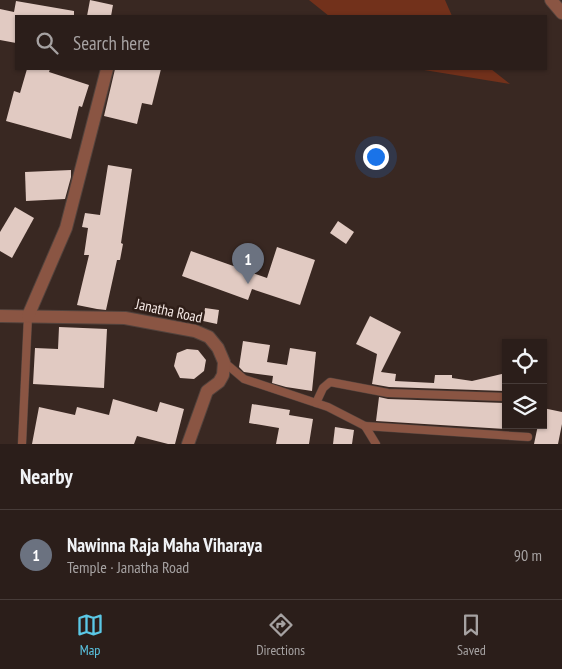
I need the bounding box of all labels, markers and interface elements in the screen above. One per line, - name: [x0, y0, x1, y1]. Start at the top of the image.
- search box: [15, 15, 547, 70]
- icon: search: [33, 29, 61, 57]
- text: Search here: [73, 31, 150, 55]
- your location: [363, 144, 389, 170]
- pin: 1: [232, 243, 264, 284]
- street label: Janatha Road: [133, 294, 204, 327]
- map controls: [502, 339, 547, 429]
- button: locate: [502, 339, 547, 384]
- button: layers: [502, 384, 547, 429]
- text: Nearby: [20, 463, 73, 490]
- text: Nawinna Raja Maha Viharaya: [67, 533, 262, 557]
- text: 1: [32, 545, 40, 565]
- text: 90 m: [514, 545, 542, 565]
- text: Temple · Janatha Road: [67, 557, 189, 577]
- tab: Map: [76, 611, 104, 659]
- tab: Directions: [256, 611, 305, 659]
- tab: Saved: [457, 611, 486, 659]

